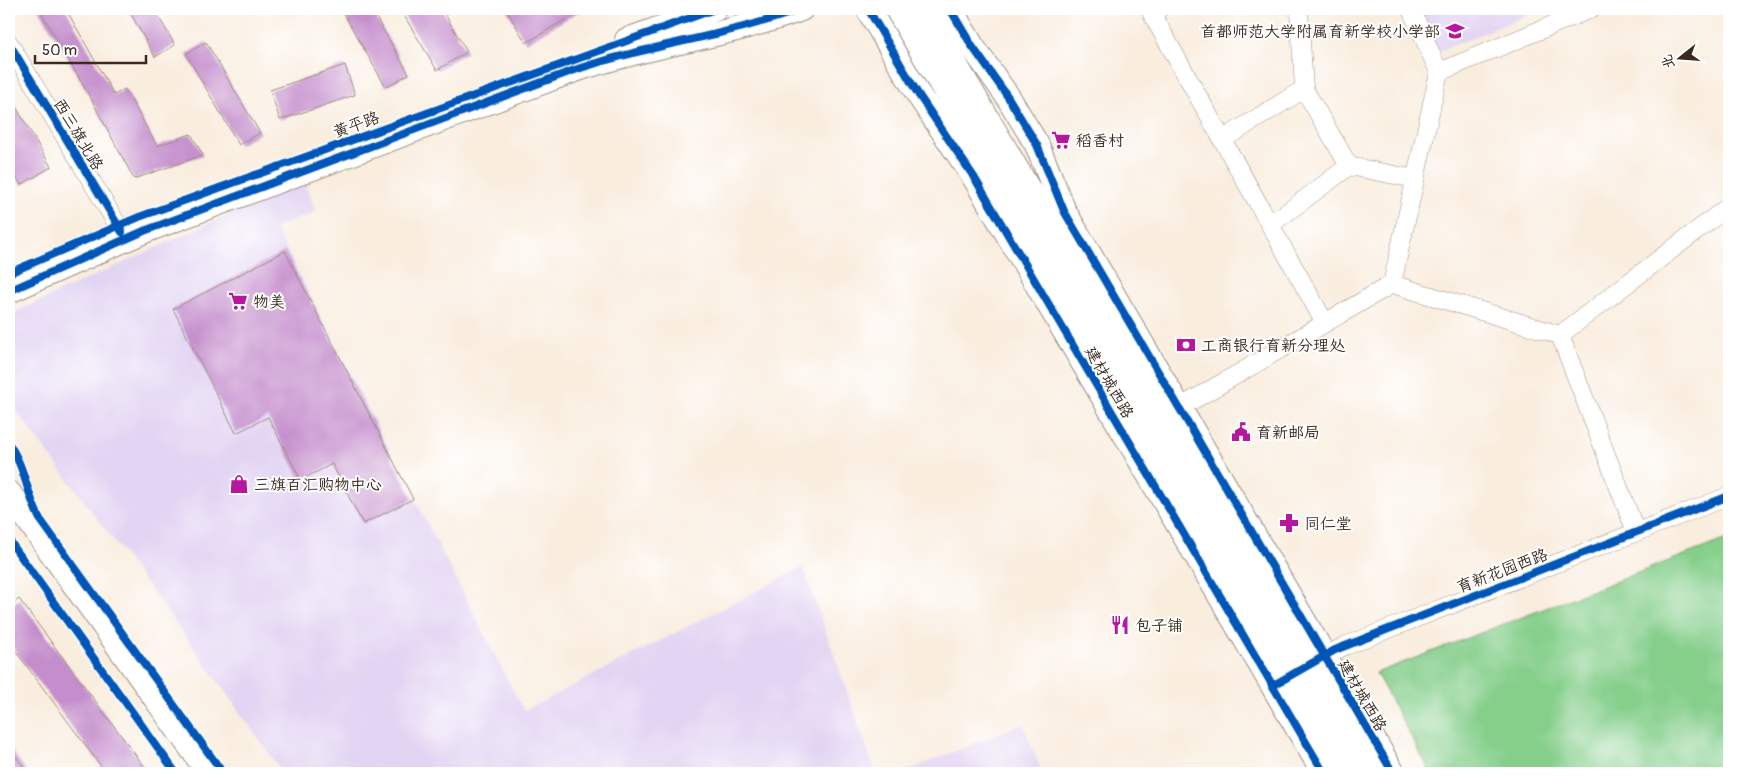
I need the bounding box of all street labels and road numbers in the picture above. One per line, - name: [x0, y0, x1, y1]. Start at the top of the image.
- street label: 西三旗北路: [49, 95, 107, 174]
- street label: 黄平路: [330, 107, 382, 143]
- street label: 建材城西路: [1080, 343, 1138, 422]
- street label: 育新花园西路: [1454, 544, 1551, 597]
- street label: 建材城西路: [1333, 656, 1391, 735]

